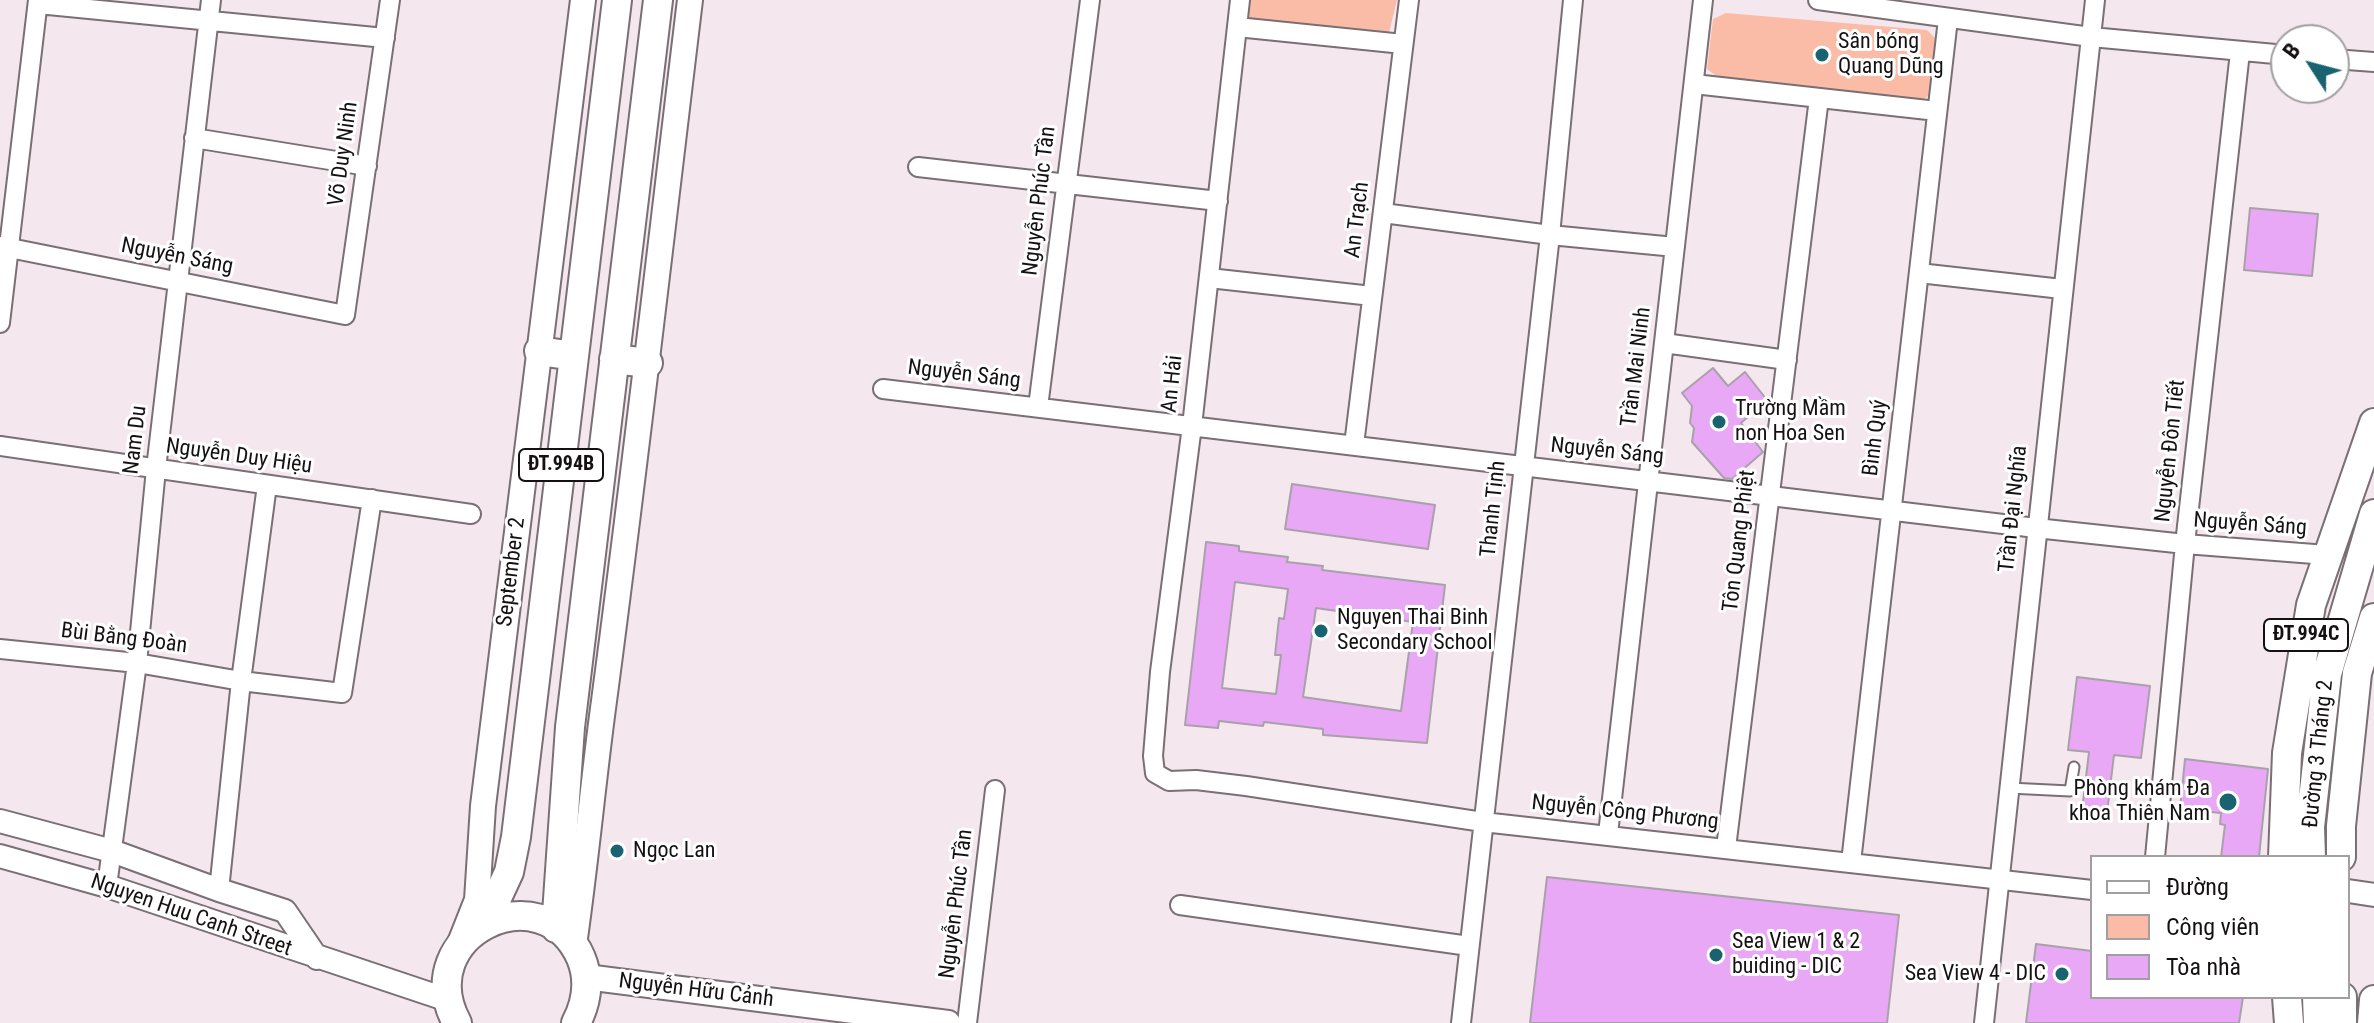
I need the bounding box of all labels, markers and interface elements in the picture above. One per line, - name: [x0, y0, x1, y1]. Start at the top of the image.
- north arrow: [2270, 24, 2350, 104]
- place label: Sân bóng Quang Dũng: [1838, 29, 1944, 80]
- text: B: [2278, 38, 2306, 63]
- marker: Sân bóng Quang Dũng: [1813, 46, 1831, 64]
- street label: Võ Duy Ninh: [324, 100, 364, 208]
- street label: Nguyễn Phúc Tần: [1018, 125, 1062, 277]
- street label: An Trạch: [1340, 180, 1376, 260]
- street label: Nguyễn Sáng: [119, 233, 235, 281]
- street label: Trần Mai Ninh: [1617, 306, 1657, 428]
- street label: An Hải: [1157, 354, 1189, 414]
- street label: Nguyễn Sáng: [906, 355, 1022, 395]
- street label: Nguyễn Đôn Tiết: [2150, 378, 2192, 524]
- place label: Trường Mầm non Hoa Sen: [1735, 396, 1846, 448]
- street label: Bình Quý: [1858, 398, 1894, 478]
- street label: Nam Du: [119, 404, 153, 476]
- marker: Trường Mầm non Hoa Sen: [1710, 413, 1728, 431]
- street label: Nguyễn Sáng: [1549, 433, 1665, 471]
- street label: Nguyễn Duy Hiệu: [164, 434, 314, 480]
- street label: Trần Đại Nghĩa: [1994, 444, 2034, 574]
- road number: ĐT.994B: [519, 449, 603, 481]
- street label: Thanh Tịnh: [1476, 460, 1512, 558]
- street label: Tôn Quang Phiệt: [1718, 469, 1762, 613]
- street label: Nguyễn Sáng: [2192, 508, 2308, 542]
- street label: September 2: [492, 516, 532, 628]
- place label: Nguyen Thai Binh Secondary School: [1337, 605, 1492, 656]
- street label: Bùi Bằng Đoàn: [59, 618, 189, 660]
- road number: ĐT.994C: [2264, 619, 2348, 651]
- marker: Nguyen Thai Binh Secondary School: [1312, 622, 1330, 640]
- street label: Đường 3 Tháng 2: [2298, 679, 2340, 829]
- place label: Phòng khám Đa khoa Thiên Nam: [2069, 776, 2210, 828]
- street label: Nguyễn Công Phương: [1530, 790, 1720, 836]
- marker: Phòng khám Đa khoa Thiên Nam: [2217, 791, 2239, 813]
- street label: Nguyễn Phúc Tần: [935, 828, 979, 980]
- place label: Ngọc Lan: [633, 838, 715, 864]
- marker: Ngọc Lan: [608, 842, 626, 860]
- legend: [2090, 855, 2350, 999]
- street label: Nguyen Huu Canh Street: [87, 869, 295, 963]
- text: Đường: [2166, 873, 2229, 901]
- text: Công viên: [2166, 913, 2259, 941]
- place label: Sea View 1 & 2 buiding - DIC: [1732, 929, 1860, 980]
- marker: Sea View 1 & 2 buiding - DIC: [1707, 946, 1725, 964]
- text: Tòa nhà: [2166, 953, 2241, 981]
- place label: Sea View 4 - DIC: [1905, 961, 2046, 987]
- marker: Sea View 4 - DIC: [2053, 965, 2071, 983]
- street label: Nguyễn Hữu Cảnh: [617, 968, 775, 1014]

